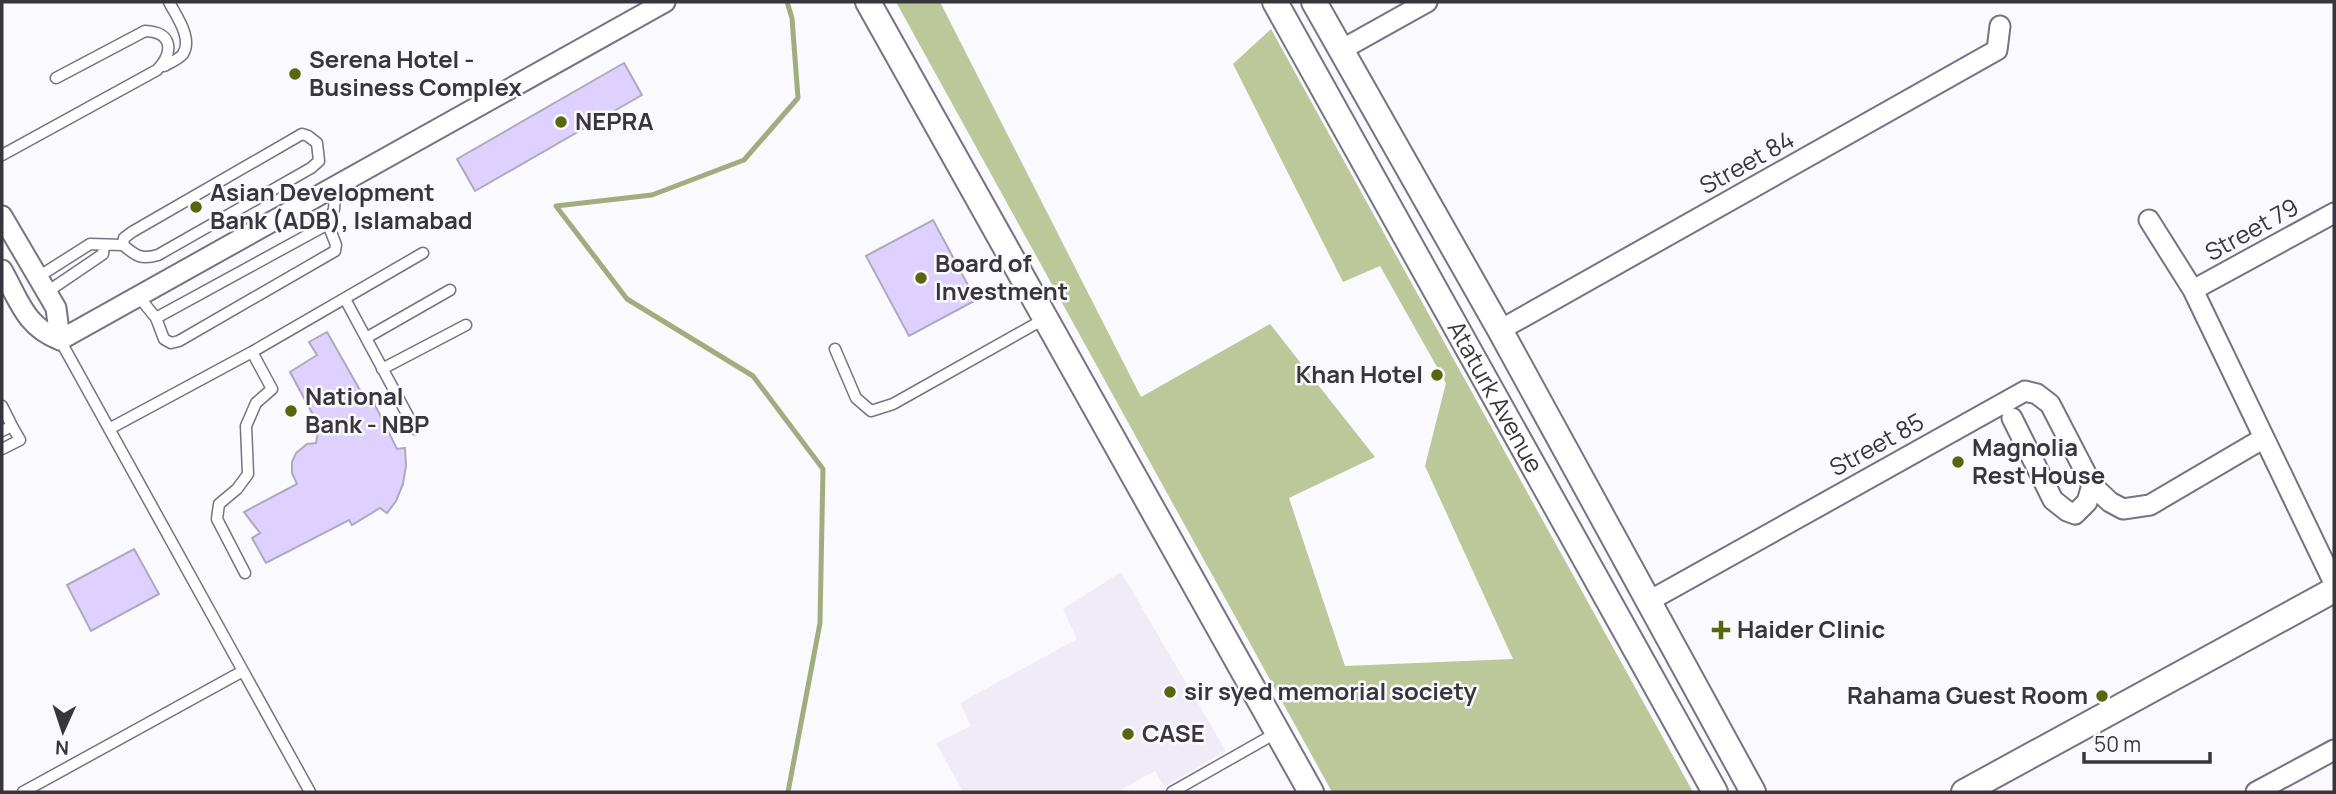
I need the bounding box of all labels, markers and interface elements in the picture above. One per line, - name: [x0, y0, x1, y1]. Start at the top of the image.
- place label: Serena Hotel - Business Complex: [309, 42, 523, 103]
- marker: Serena Hotel - Business Complex: [287, 66, 303, 82]
- place label: NEPRA: [575, 104, 654, 137]
- marker: NEPRA: [553, 114, 569, 130]
- street label: Street 84: [1693, 122, 1799, 201]
- place label: Asian Development Bank (ADB), Islamabad: [210, 175, 473, 236]
- street label: Street 79: [2199, 189, 2304, 268]
- marker: Asian Development Bank (ADB), Islamabad: [188, 199, 204, 215]
- place label: Board of Investment: [935, 246, 1068, 307]
- marker: Board of Investment: [913, 270, 929, 286]
- street label: Ataturk Avenue: [1441, 314, 1552, 478]
- place label: Khan Hotel: [1296, 357, 1423, 390]
- marker: Khan Hotel: [1429, 367, 1445, 383]
- place label: National Bank - NBP: [305, 379, 429, 440]
- marker: National Bank - NBP: [283, 403, 299, 419]
- street label: Street 85: [1823, 404, 1929, 483]
- place label: Magnolia Rest House: [1972, 430, 2105, 491]
- marker: Magnolia Rest House: [1950, 454, 1966, 470]
- place label: Haider Clinic: [1737, 612, 1885, 645]
- marker: Haider Clinic: [1711, 620, 1731, 640]
- place label: sir syed memorial society: [1184, 674, 1477, 707]
- place label: Rahama Guest Room: [1847, 678, 2088, 711]
- marker: sir syed memorial society: [1162, 684, 1178, 700]
- marker: Rahama Guest Room: [2094, 688, 2110, 704]
- north arrow: [28, 696, 98, 766]
- place label: CASE: [1142, 716, 1205, 749]
- scale bar: [2084, 720, 2210, 764]
- marker: CASE: [1120, 726, 1136, 742]
- text: 50 m: [2094, 730, 2141, 758]
- text: N: [55, 735, 70, 761]

